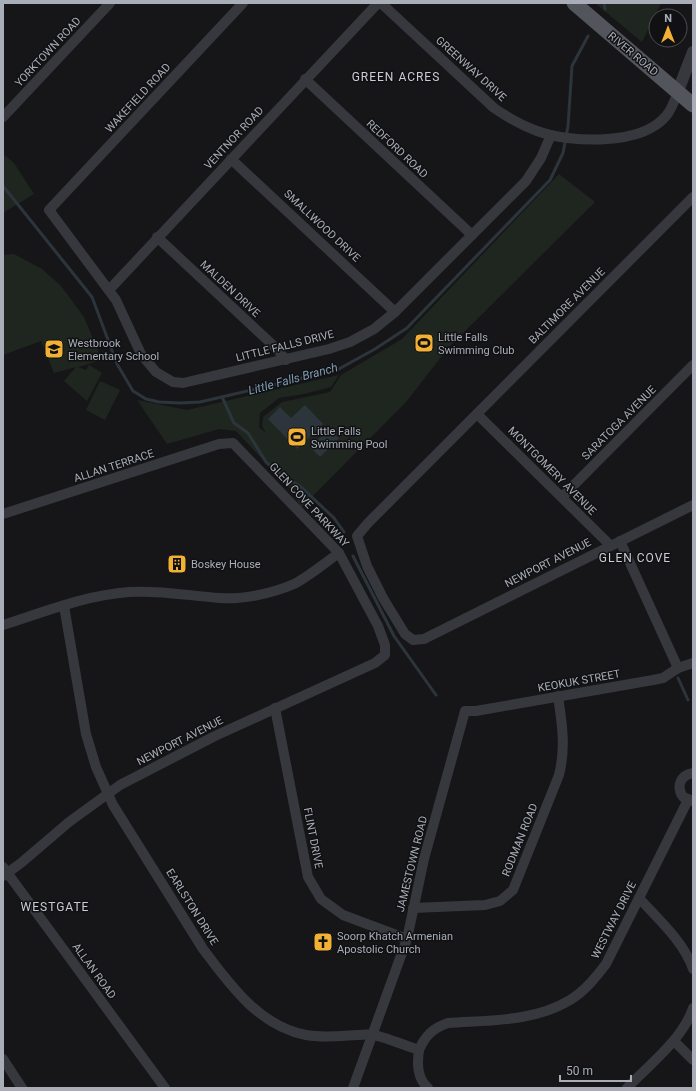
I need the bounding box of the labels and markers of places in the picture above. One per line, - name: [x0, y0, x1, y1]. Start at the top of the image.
- place label: Little Falls Swimming Club: [438, 331, 515, 357]
- sports icon: Little Falls Swimming Club: [413, 332, 435, 354]
- place label: Westbrook Elementary School: [68, 337, 159, 363]
- school or university icon: Westbrook Elementary School: [43, 338, 65, 360]
- place label: Little Falls Swimming Pool: [311, 425, 388, 451]
- sports icon: Little Falls Swimming Pool: [286, 426, 308, 448]
- building icon: Boskey House: [166, 553, 188, 575]
- place label: Boskey House: [191, 558, 261, 571]
- place label: Soorp Khatch Armenian Apostolic Church: [337, 930, 453, 956]
- church icon: Soorp Khatch Armenian Apostolic Church: [312, 931, 334, 953]

